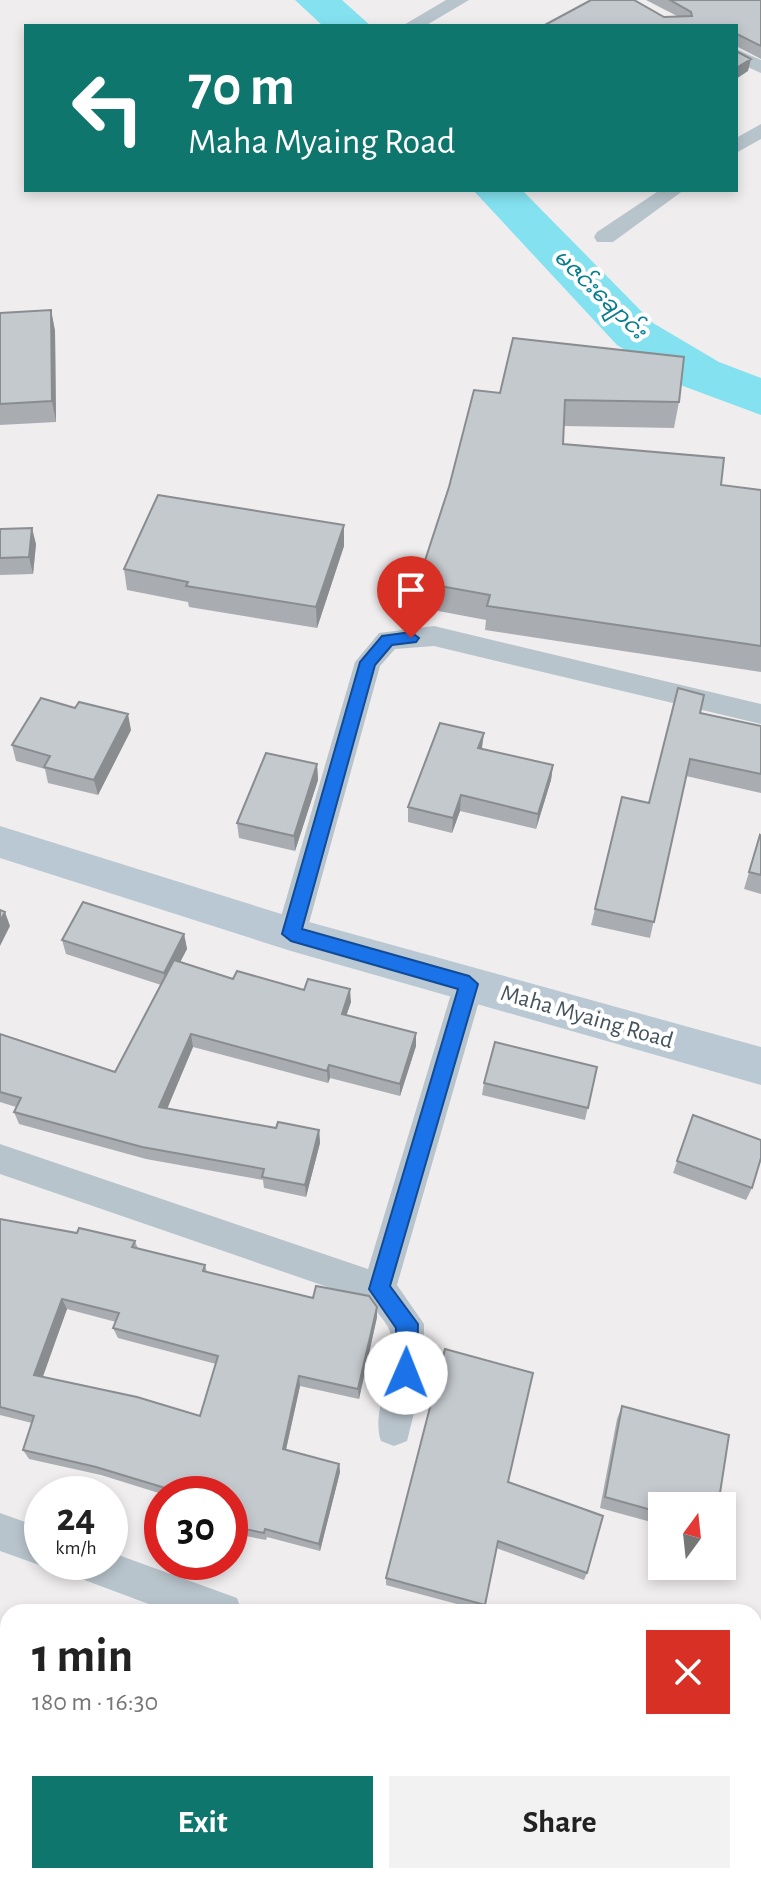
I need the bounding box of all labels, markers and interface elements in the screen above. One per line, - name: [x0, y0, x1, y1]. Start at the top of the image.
- icon: left: [56, 56, 160, 160]
- text: 70 m: [188, 59, 295, 115]
- text: Maha Myaing Road: [188, 124, 455, 160]
- water label: မဇင်းချောင်း: [545, 242, 655, 349]
- pin: [377, 556, 445, 638]
- icon: arrive: [389, 568, 433, 612]
- street label: Maha Myaing Road: [498, 981, 676, 1053]
- position arrow: [364, 1331, 448, 1415]
- speed limit sign: 30: [144, 1476, 248, 1580]
- north arrow: [648, 1492, 736, 1580]
- map controls: [648, 1492, 736, 1580]
- text: 24: [57, 1498, 95, 1538]
- text: km/h: [55, 1538, 97, 1558]
- button: close: [646, 1630, 730, 1714]
- text: 1 min: [32, 1633, 133, 1681]
- text: 180 m · 16:30: [32, 1689, 158, 1715]
- button: Exit: [32, 1776, 373, 1868]
- button: Share: [389, 1776, 730, 1868]

